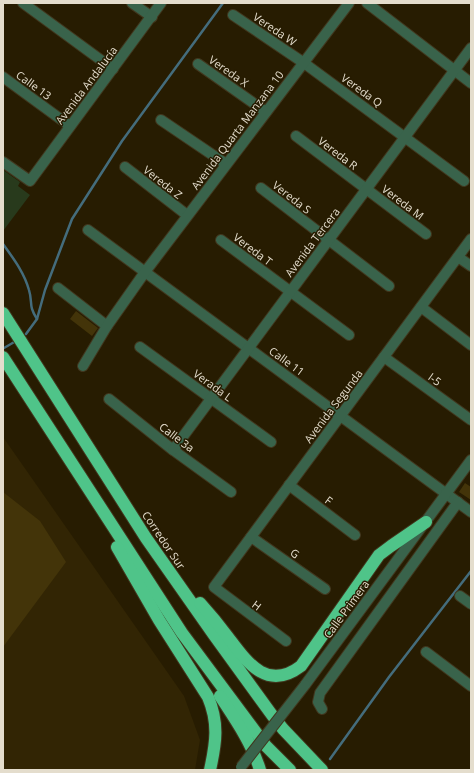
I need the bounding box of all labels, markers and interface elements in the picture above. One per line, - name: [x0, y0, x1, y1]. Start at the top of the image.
- street label: Vereda W: [250, 9, 300, 49]
- street label: Avenida Andalucía: [52, 43, 120, 127]
- street label: Vereda X: [206, 52, 252, 91]
- street label: Calle 13: [13, 67, 55, 103]
- street label: Avenida Quarta Manzana 10: [187, 68, 287, 192]
- street label: Vereda Q: [338, 70, 386, 110]
- street label: Vereda R: [315, 133, 361, 173]
- street label: Vereda Z: [140, 162, 186, 202]
- street label: Vereda S: [270, 177, 314, 217]
- street label: Vereda M: [379, 181, 427, 223]
- street label: Avenida Tercera: [281, 204, 343, 280]
- street label: Vereda T: [230, 229, 276, 269]
- street label: Calle 11: [266, 343, 308, 379]
- street label: Verada L: [190, 366, 236, 404]
- street label: Avenida Segunda: [300, 366, 366, 446]
- street label: I-5: [425, 369, 445, 389]
- street label: Calle 3a: [157, 419, 197, 455]
- street label: F: [322, 492, 336, 508]
- street label: Corredor Sur: [139, 508, 189, 572]
- street label: G: [287, 545, 303, 561]
- street label: Calle Primera: [320, 577, 372, 641]
- street label: H: [249, 597, 265, 613]

